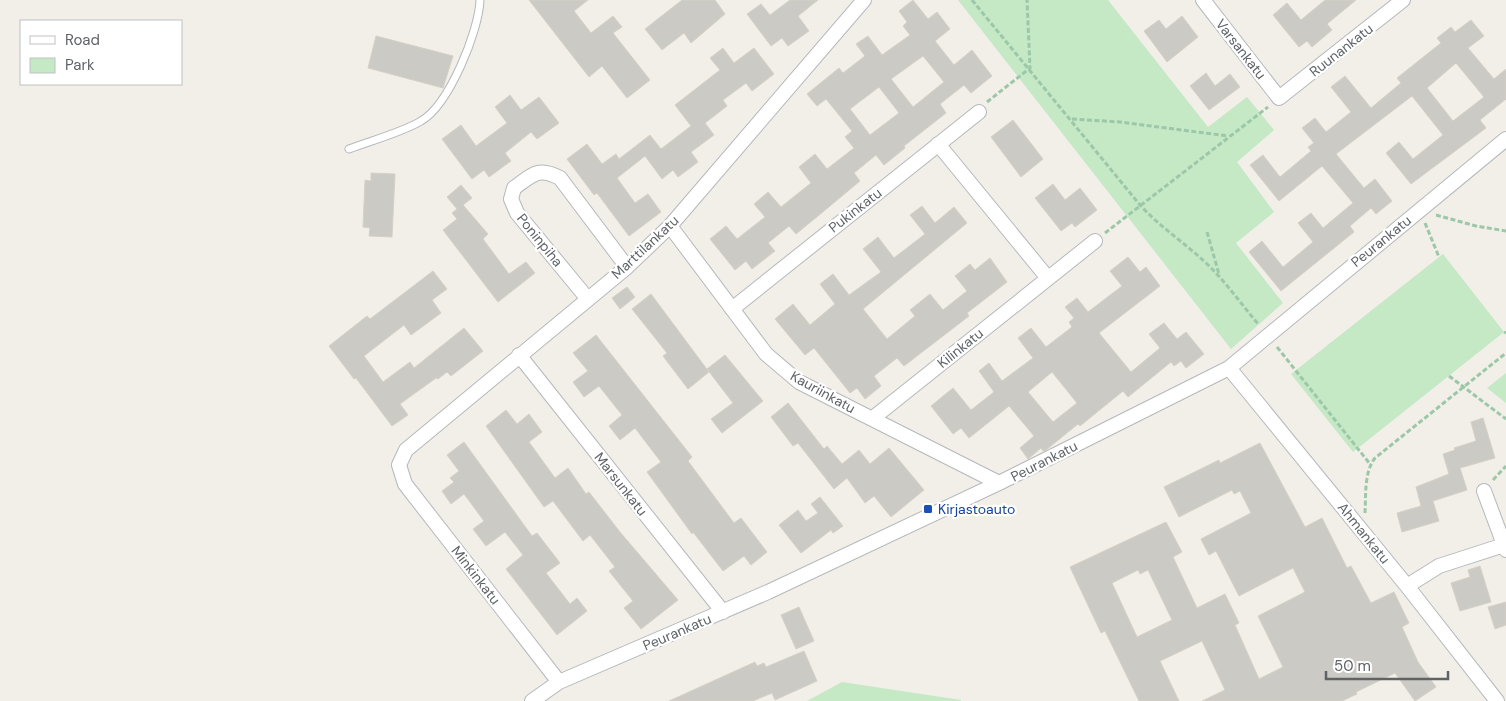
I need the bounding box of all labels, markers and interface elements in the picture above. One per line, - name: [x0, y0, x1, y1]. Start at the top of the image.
- street label: Varsankatu: [1212, 15, 1270, 83]
- legend: [20, 20, 182, 85]
- street label: Ruunankatu: [1306, 20, 1376, 80]
- text: Road: [65, 30, 100, 50]
- text: Park: [65, 55, 95, 75]
- street label: Pukinkatu: [825, 184, 885, 236]
- street label: Poninpiha: [513, 210, 567, 270]
- street label: Marttilankatu: [608, 211, 682, 283]
- street label: Peurankatu: [1347, 211, 1415, 271]
- street label: Kilinkatu: [933, 324, 987, 372]
- street label: Kauriinkatu: [787, 367, 859, 417]
- street label: Peurankatu: [1008, 437, 1080, 485]
- street label: Marsunkatu: [591, 449, 651, 519]
- street label: Ahmankatu: [1334, 499, 1394, 567]
- place label: Kirjastoauto: [938, 500, 1015, 518]
- marker: Kirjastoauto: [922, 503, 934, 515]
- street label: Minkinkatu: [447, 542, 505, 608]
- street label: Peurankatu: [640, 610, 714, 654]
- scale bar: [1326, 648, 1448, 680]
- text: 50 m: [1334, 656, 1371, 676]

